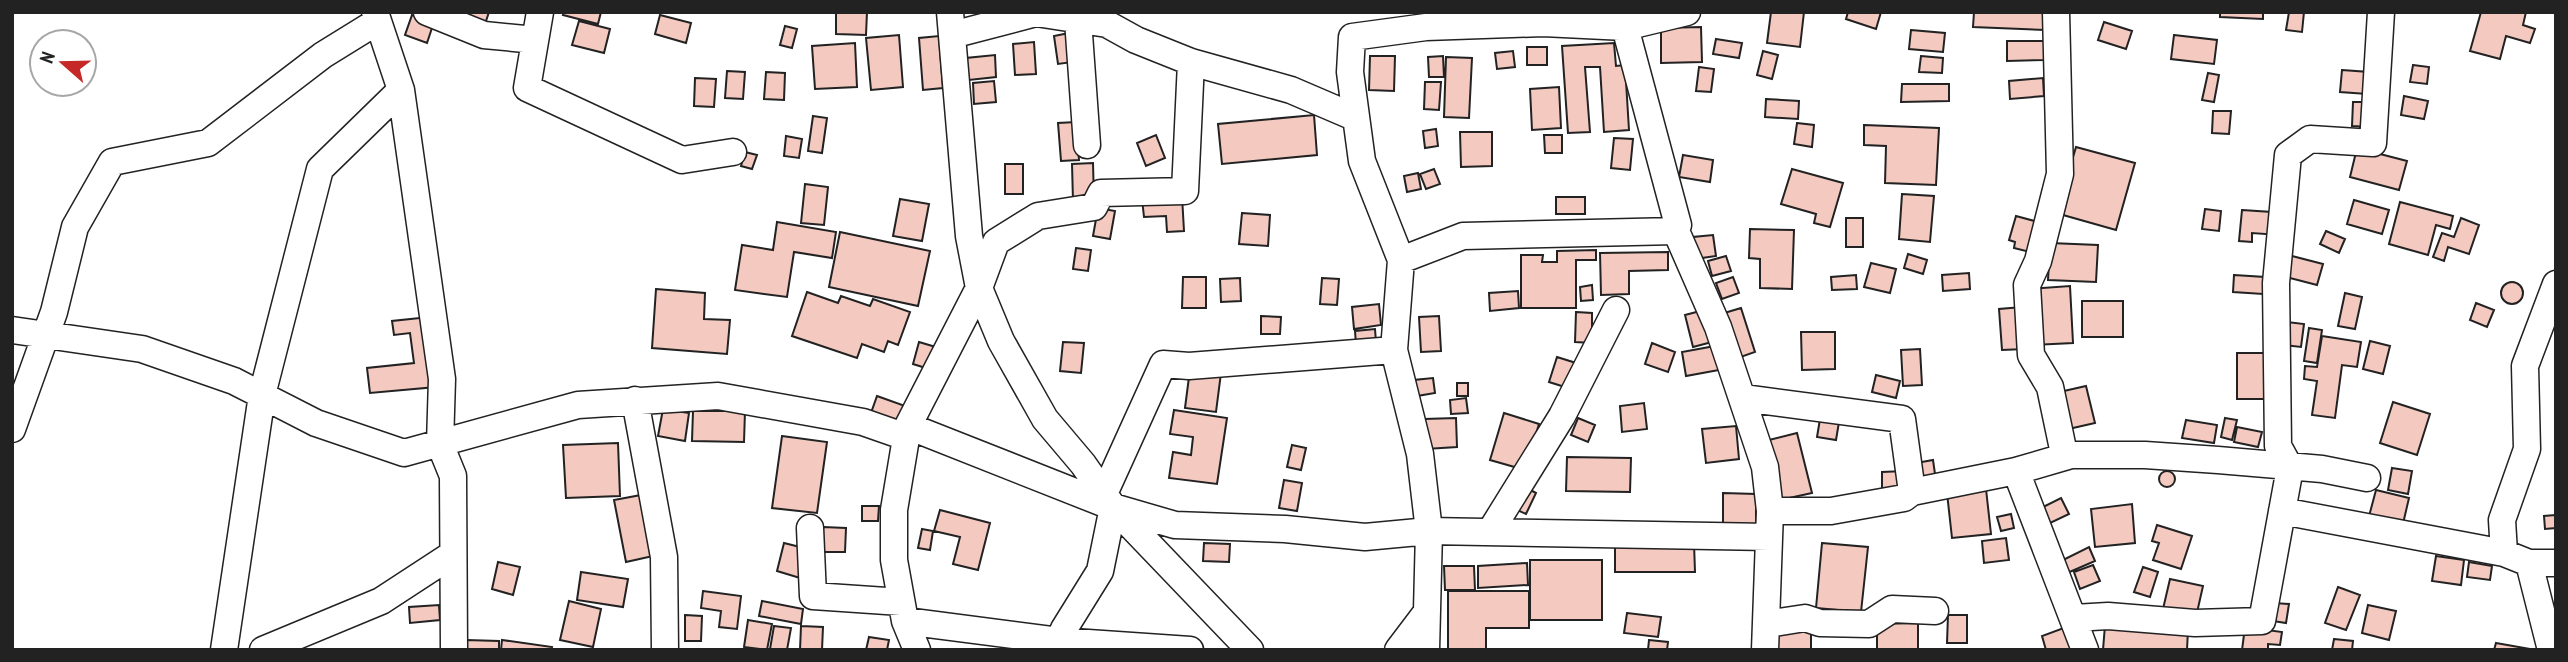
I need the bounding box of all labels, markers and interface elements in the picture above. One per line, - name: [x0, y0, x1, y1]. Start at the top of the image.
- north arrow: [28, 28, 98, 98]
- text: N: [34, 48, 60, 66]

